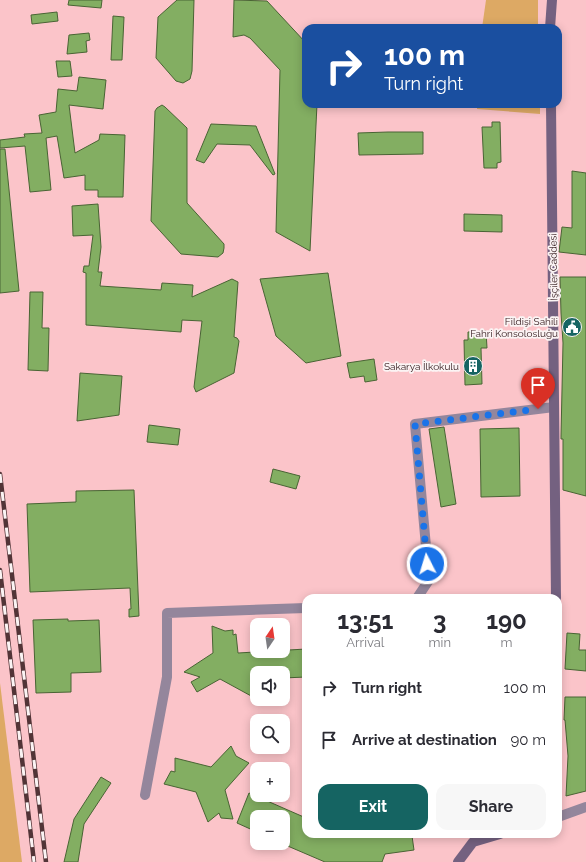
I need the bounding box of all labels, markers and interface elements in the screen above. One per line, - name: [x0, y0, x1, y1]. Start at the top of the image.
- text: 100 m: [384, 39, 465, 72]
- icon: right: [318, 40, 370, 92]
- text: Turn right: [384, 73, 463, 94]
- street label: İşçiler Caddesi: [547, 233, 560, 301]
- place label: Fildişi Sahili Fahri Konsolosluğu: [470, 316, 558, 339]
- public building icon: Fildişi Sahili Fahri Konsolosluğu: [561, 316, 583, 338]
- building icon: Sakarya İlkokulu: [462, 355, 484, 377]
- place label: Sakarya İlkokulu: [384, 361, 459, 372]
- pin: [521, 368, 555, 409]
- icon: arrive: [527, 374, 549, 396]
- position arrow: [406, 543, 448, 585]
- text: 13:51: [337, 606, 393, 635]
- text: 3: [433, 606, 447, 635]
- text: 190: [486, 606, 527, 635]
- north arrow: [250, 618, 290, 658]
- map controls: [250, 618, 290, 850]
- text: Arrival: [346, 635, 384, 650]
- text: min: [429, 635, 451, 650]
- text: m: [501, 635, 512, 650]
- button: sound: [250, 666, 290, 706]
- icon: right: [318, 677, 340, 699]
- text: Turn right: [352, 679, 422, 697]
- text: 100 m: [504, 679, 546, 697]
- button: search: [250, 714, 290, 754]
- icon: arrive: [318, 729, 340, 751]
- text: Arrive at destination: [352, 731, 497, 749]
- text: 90 m: [510, 731, 546, 749]
- button: +: [250, 762, 290, 802]
- button: Exit: [318, 784, 428, 830]
- button: Share: [436, 784, 546, 830]
- button: −: [250, 810, 290, 850]

